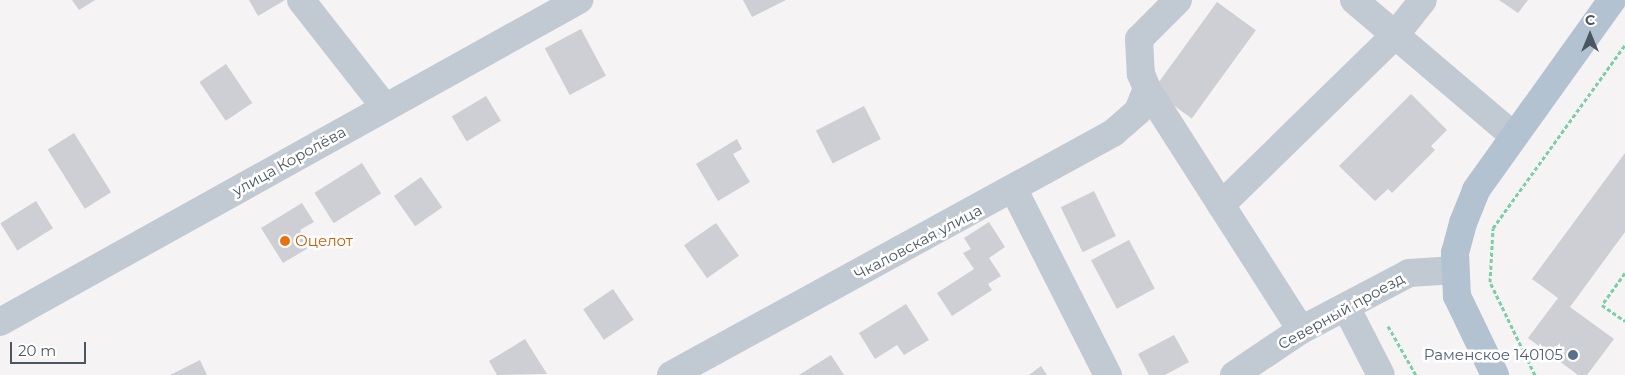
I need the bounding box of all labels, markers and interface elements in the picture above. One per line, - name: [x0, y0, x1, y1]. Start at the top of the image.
- north arrow: [1565, 10, 1615, 60]
- text: С: [1585, 11, 1595, 29]
- street label: улица Королёва: [229, 122, 349, 200]
- street label: Чкаловская улица: [851, 201, 985, 283]
- place label: Оцелот: [295, 232, 353, 250]
- marker: Оцелот: [279, 235, 291, 247]
- street label: Северный проезд: [1275, 269, 1407, 353]
- scale bar: [12, 332, 89, 364]
- text: 20 m: [18, 341, 56, 360]
- place label: Раменское 140105: [1424, 346, 1563, 364]
- marker: Раменское 140105: [1567, 349, 1579, 361]

